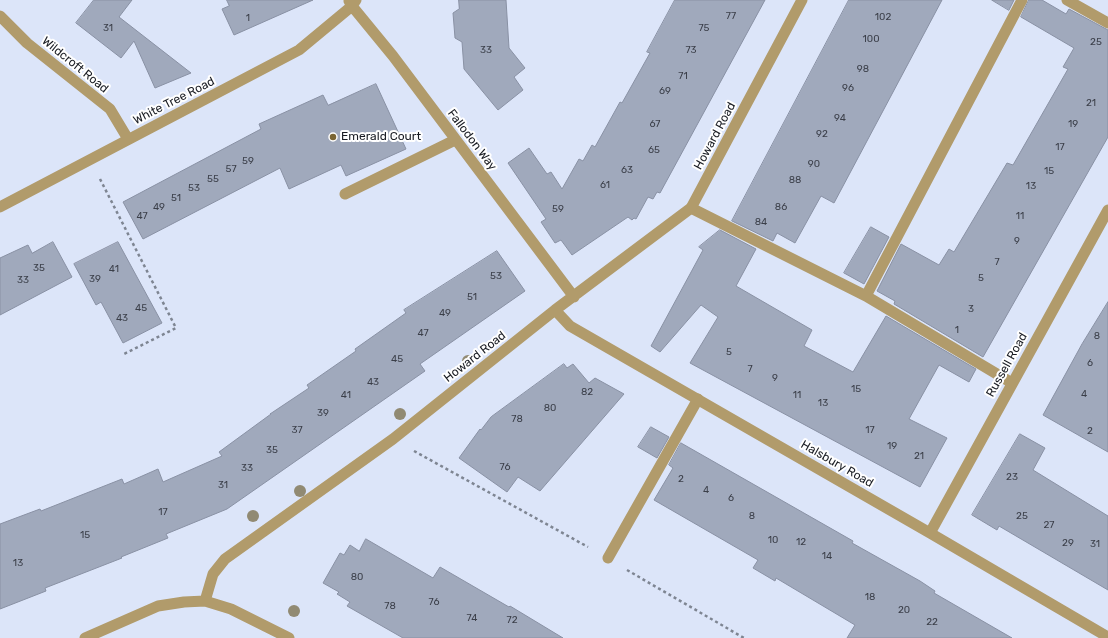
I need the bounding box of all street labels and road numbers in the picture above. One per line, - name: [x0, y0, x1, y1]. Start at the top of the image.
- street label: Wildcroft Road: [39, 34, 111, 96]
- street label: White Tree Road: [131, 74, 217, 128]
- street label: Howard Road: [691, 100, 739, 172]
- street label: Fallodon Way: [444, 107, 500, 173]
- street label: Howard Road: [441, 328, 509, 386]
- street label: Russell Road: [983, 330, 1031, 400]
- street label: Halsbury Road: [798, 437, 876, 491]

